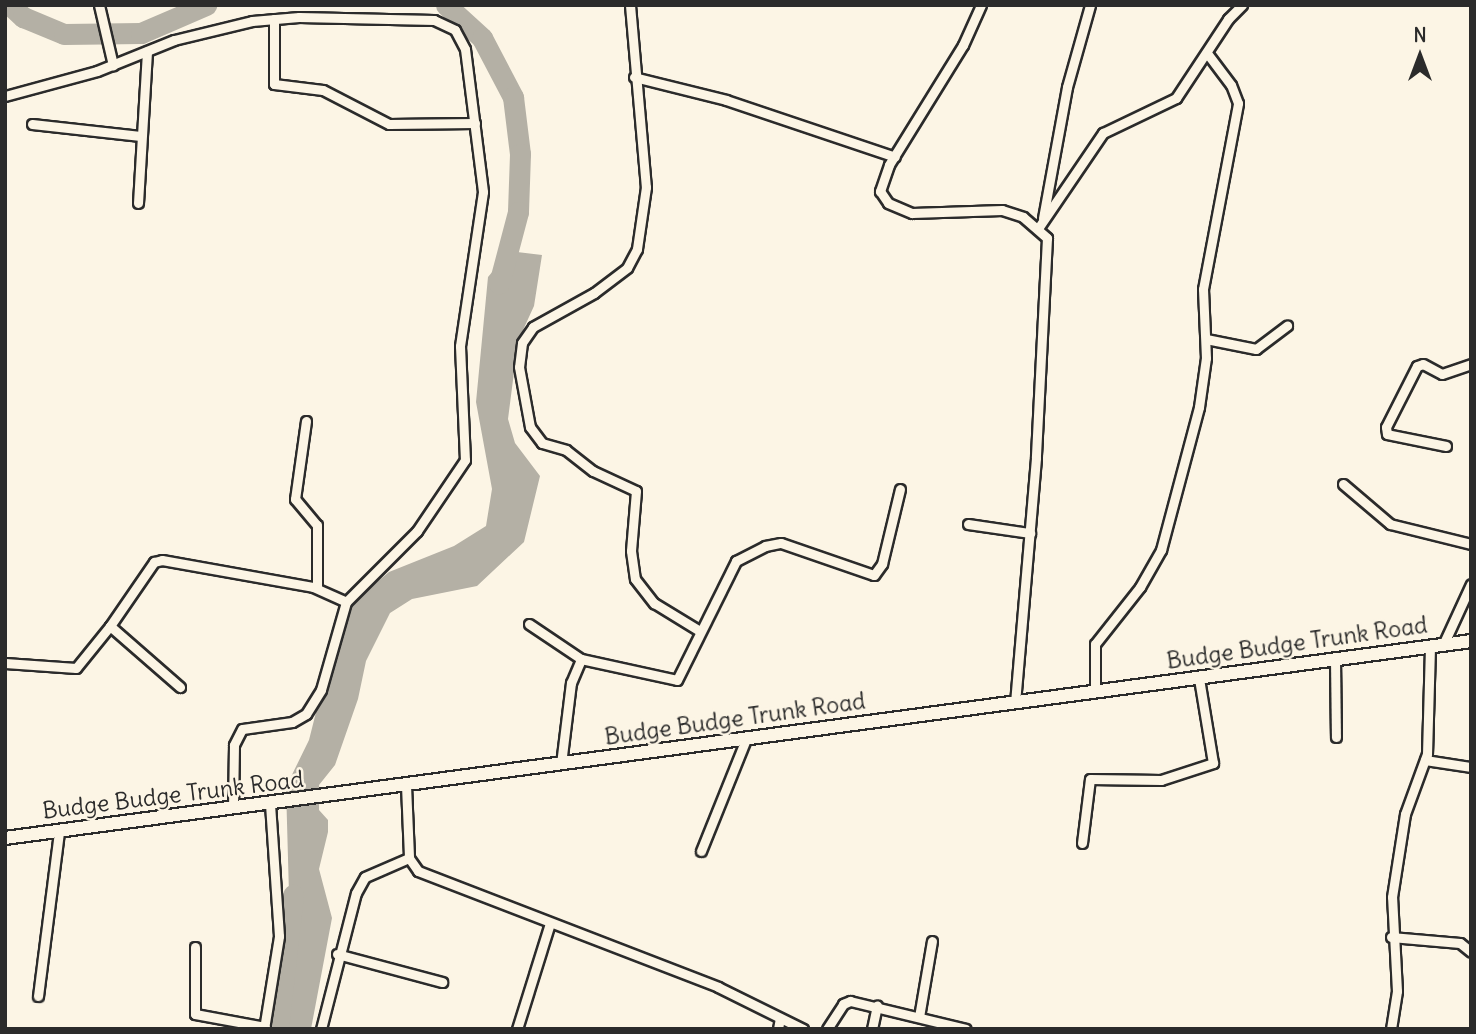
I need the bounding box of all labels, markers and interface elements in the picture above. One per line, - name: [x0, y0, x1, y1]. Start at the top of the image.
- north arrow: [1385, 21, 1455, 91]
- text: N: [1413, 23, 1427, 47]
- street label: Budge Budge Trunk Road: [1165, 611, 1429, 675]
- street label: Budge Budge Trunk Road: [603, 687, 867, 751]
- street label: Budge Budge Trunk Road: [41, 765, 305, 825]

